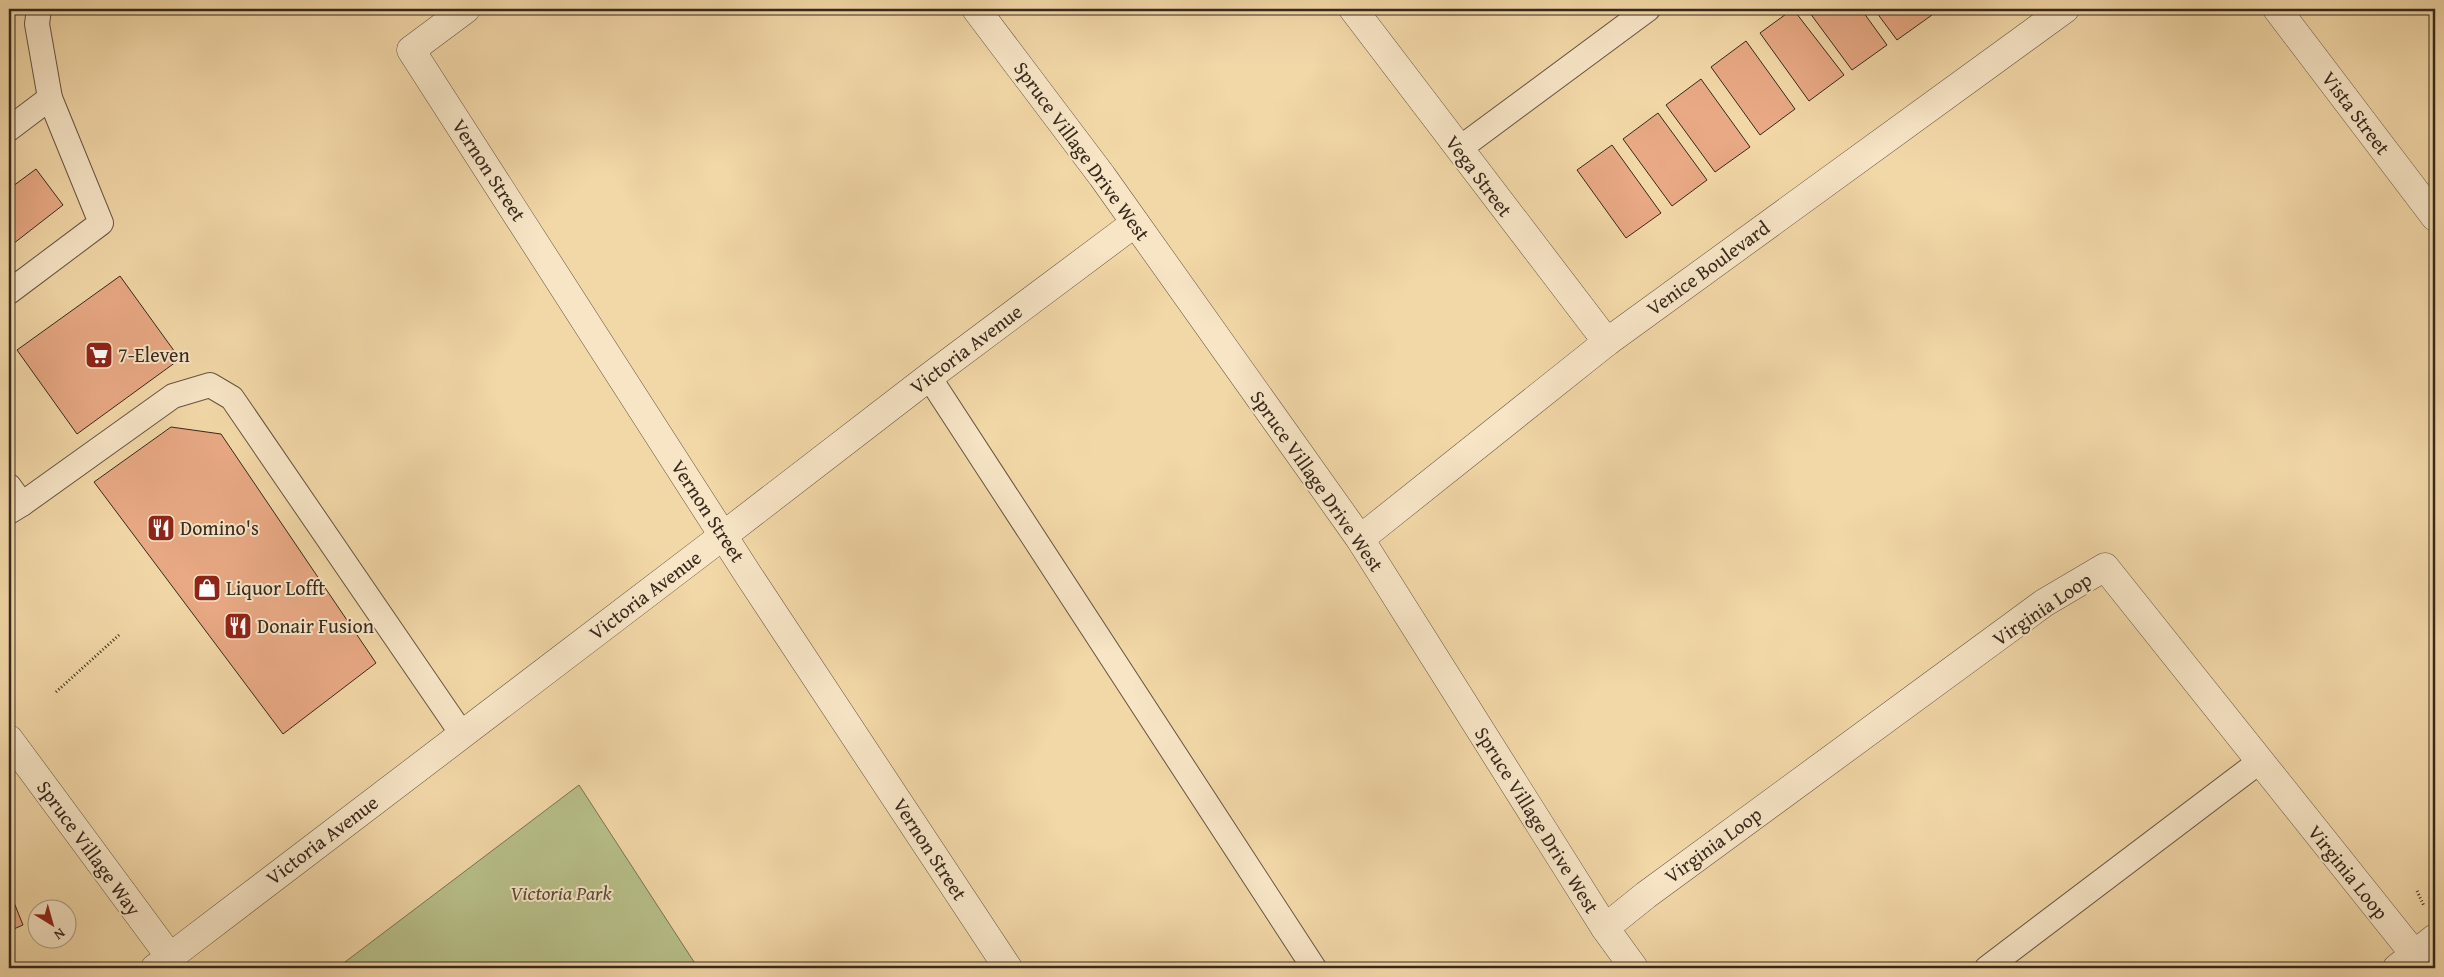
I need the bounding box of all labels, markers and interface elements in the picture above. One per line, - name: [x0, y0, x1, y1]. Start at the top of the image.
- street label: Spruce Village Drive West: [1007, 55, 1157, 246]
- street label: Vista Street: [2315, 65, 2398, 161]
- street label: Vernon Street: [445, 113, 534, 227]
- street label: Vega Street: [1439, 129, 1520, 223]
- street label: Venice Boulevard: [1640, 213, 1776, 322]
- street label: Victoria Avenue: [903, 297, 1028, 401]
- supermarket icon: 7-Eleven: [84, 340, 114, 370]
- place label: 7-Eleven: [118, 340, 190, 369]
- street label: Spruce Village Drive West: [1244, 384, 1391, 577]
- street label: Vernon Street: [664, 454, 753, 568]
- restaurant icon: Domino's: [146, 513, 176, 543]
- place label: Domino's: [180, 513, 259, 542]
- street label: Victoria Avenue: [582, 543, 707, 647]
- street label: Virginia Loop: [1986, 565, 2097, 653]
- shop icon: Liquor Lofft: [192, 573, 222, 603]
- place label: Liquor Lofft: [226, 573, 325, 602]
- restaurant icon: Donair Fusion: [223, 611, 253, 641]
- place label: Donair Fusion: [257, 611, 374, 640]
- street label: Spruce Village Drive West: [1468, 721, 1607, 919]
- street label: Spruce Village Way: [30, 774, 148, 921]
- street label: Victoria Avenue: [259, 788, 384, 892]
- street label: Vernon Street: [886, 792, 975, 906]
- street label: Virginia Loop: [1658, 799, 1768, 890]
- street label: Virginia Loop: [2301, 818, 2396, 925]
- park label: Victoria Park: [510, 878, 613, 907]
- north arrow: [28, 900, 78, 950]
- text: N: [50, 924, 70, 946]

